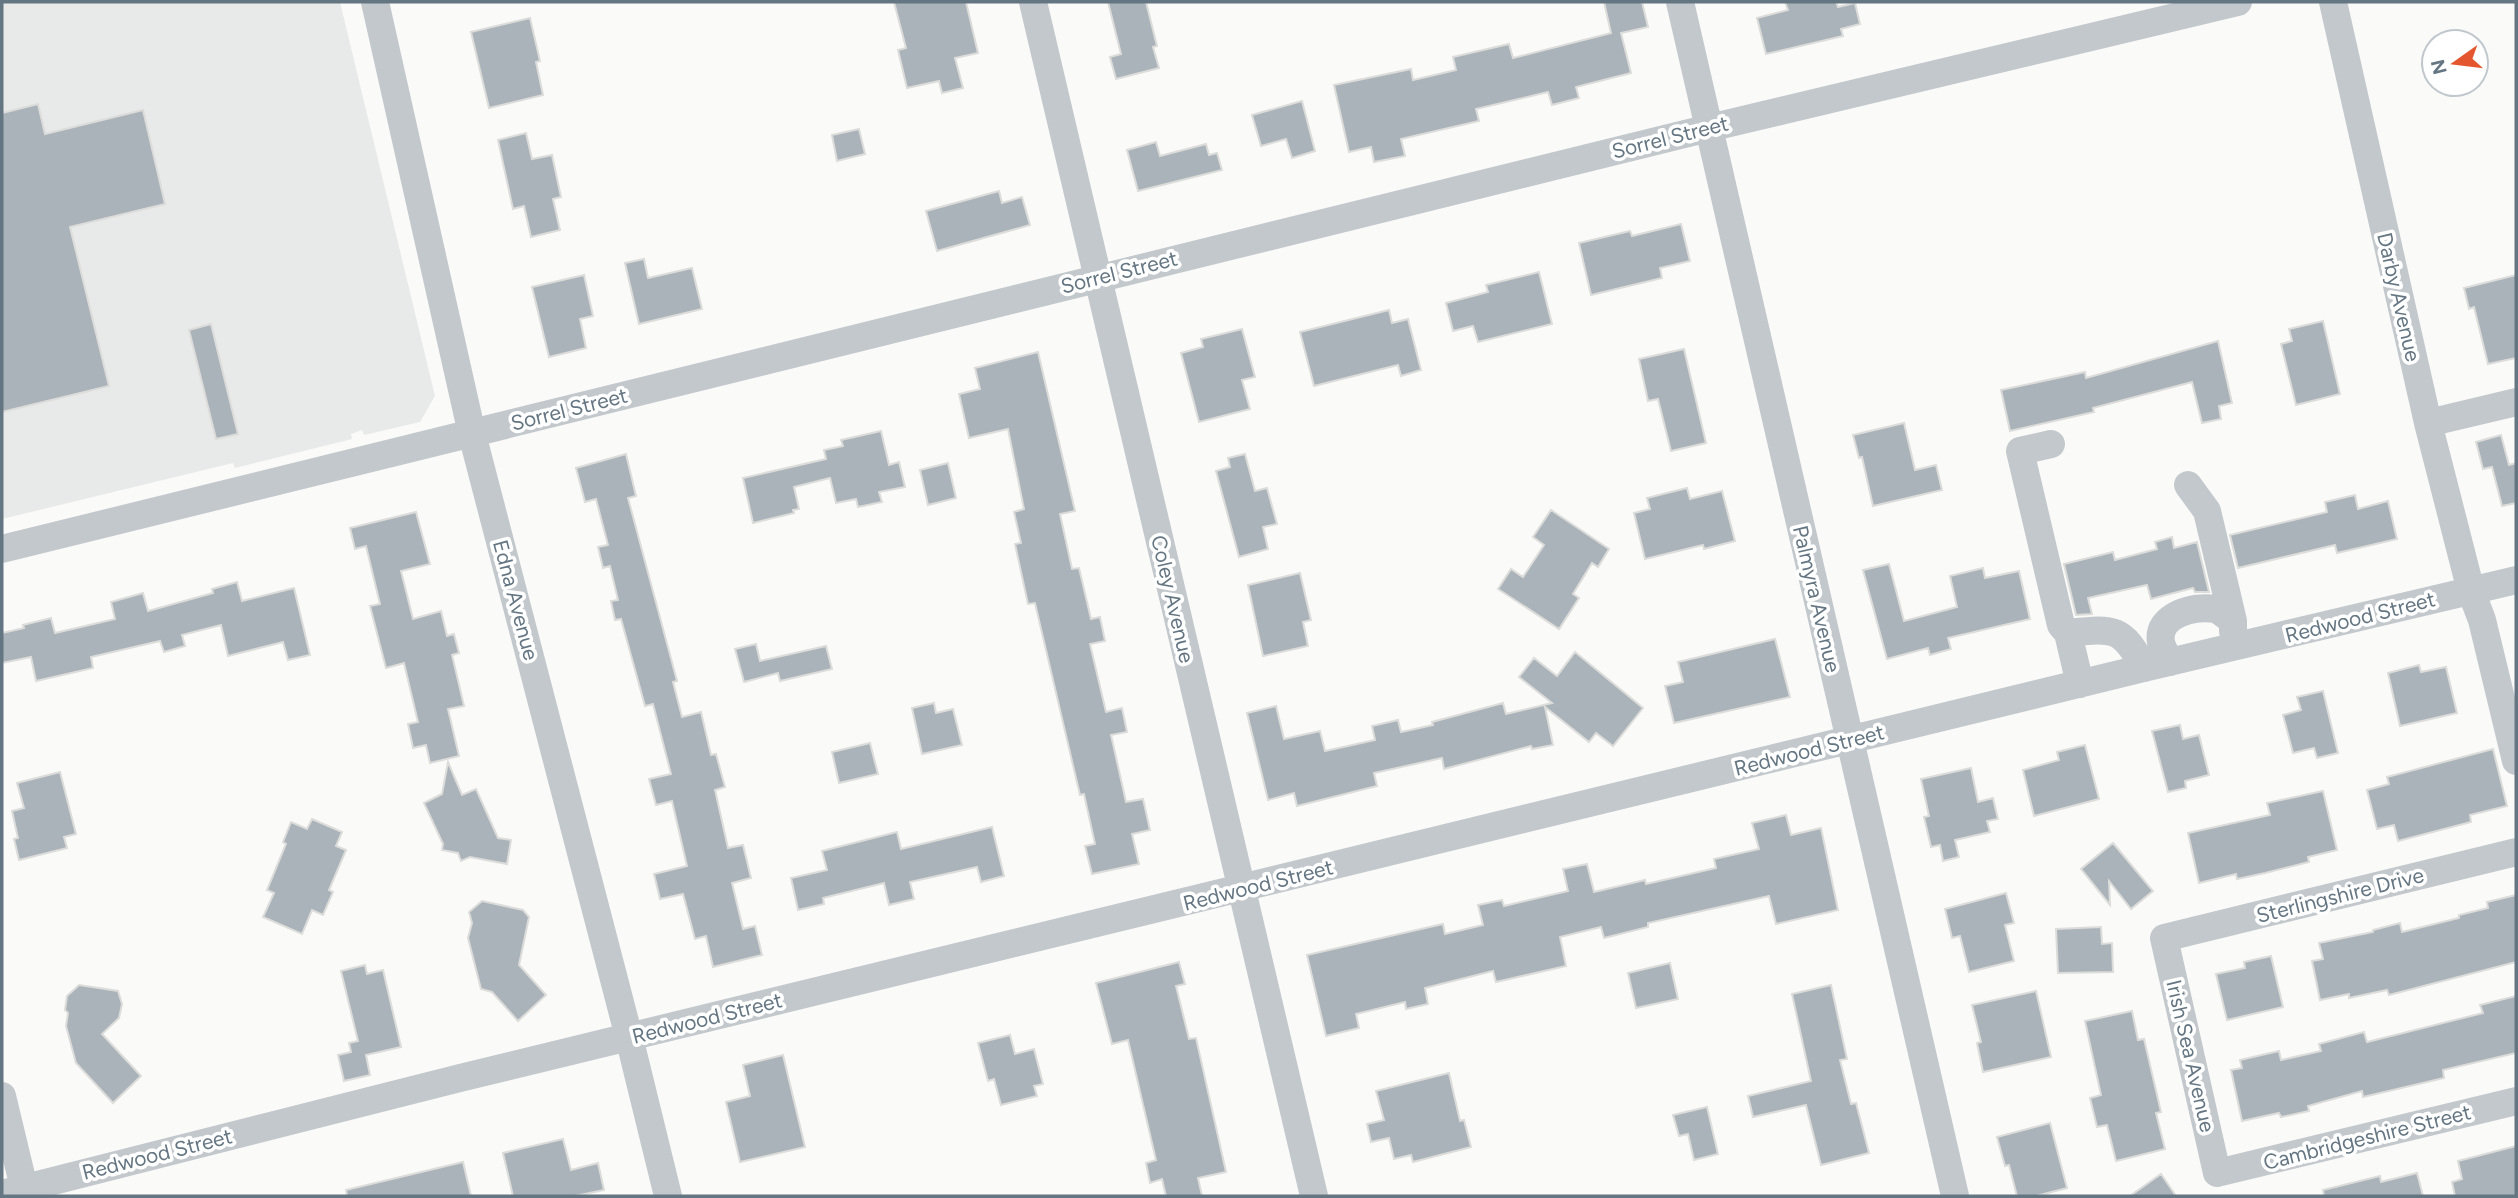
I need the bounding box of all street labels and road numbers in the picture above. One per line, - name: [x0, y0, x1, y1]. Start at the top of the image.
- street label: Sorrel Street: [1609, 110, 1731, 164]
- street label: Darby Avenue: [2372, 230, 2426, 364]
- street label: Sorrel Street: [1058, 245, 1180, 299]
- street label: Sorrel Street: [508, 382, 630, 436]
- street label: Palmyra Avenue: [1788, 523, 1846, 675]
- street label: Coley Avenue: [1146, 533, 1200, 665]
- street label: Edna Avenue: [488, 537, 544, 663]
- street label: Redwood Street: [2282, 586, 2438, 648]
- street label: Redwood Street: [1731, 719, 1887, 781]
- street label: Redwood Street: [1180, 854, 1336, 916]
- street label: Sterlingshire Drive: [2254, 862, 2426, 928]
- street label: Irish Sea Avenue: [2161, 977, 2221, 1135]
- street label: Redwood Street: [629, 987, 785, 1049]
- street label: Cambridgeshire Street: [2261, 1099, 2473, 1175]
- street label: Redwood Street: [79, 1123, 235, 1185]

